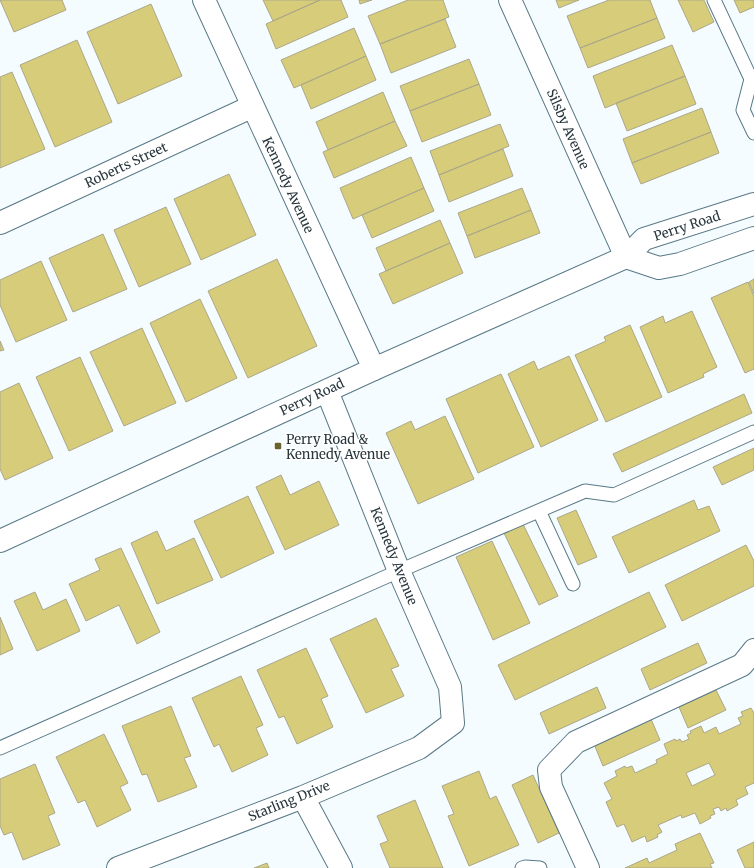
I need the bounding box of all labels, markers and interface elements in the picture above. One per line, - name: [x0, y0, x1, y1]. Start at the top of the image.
- street label: Silsby Avenue: [543, 86, 593, 172]
- street label: Kennedy Avenue: [258, 134, 318, 236]
- street label: Roberts Street: [82, 138, 170, 192]
- street label: Perry Road: [652, 207, 723, 245]
- street label: Perry Road: [277, 375, 347, 419]
- place label: Perry Road & Kennedy Avenue: [286, 431, 390, 463]
- marker: Perry Road & Kennedy Avenue: [273, 441, 283, 451]
- street label: Kennedy Avenue: [367, 505, 421, 608]
- street label: Starling Drive: [246, 777, 333, 825]

